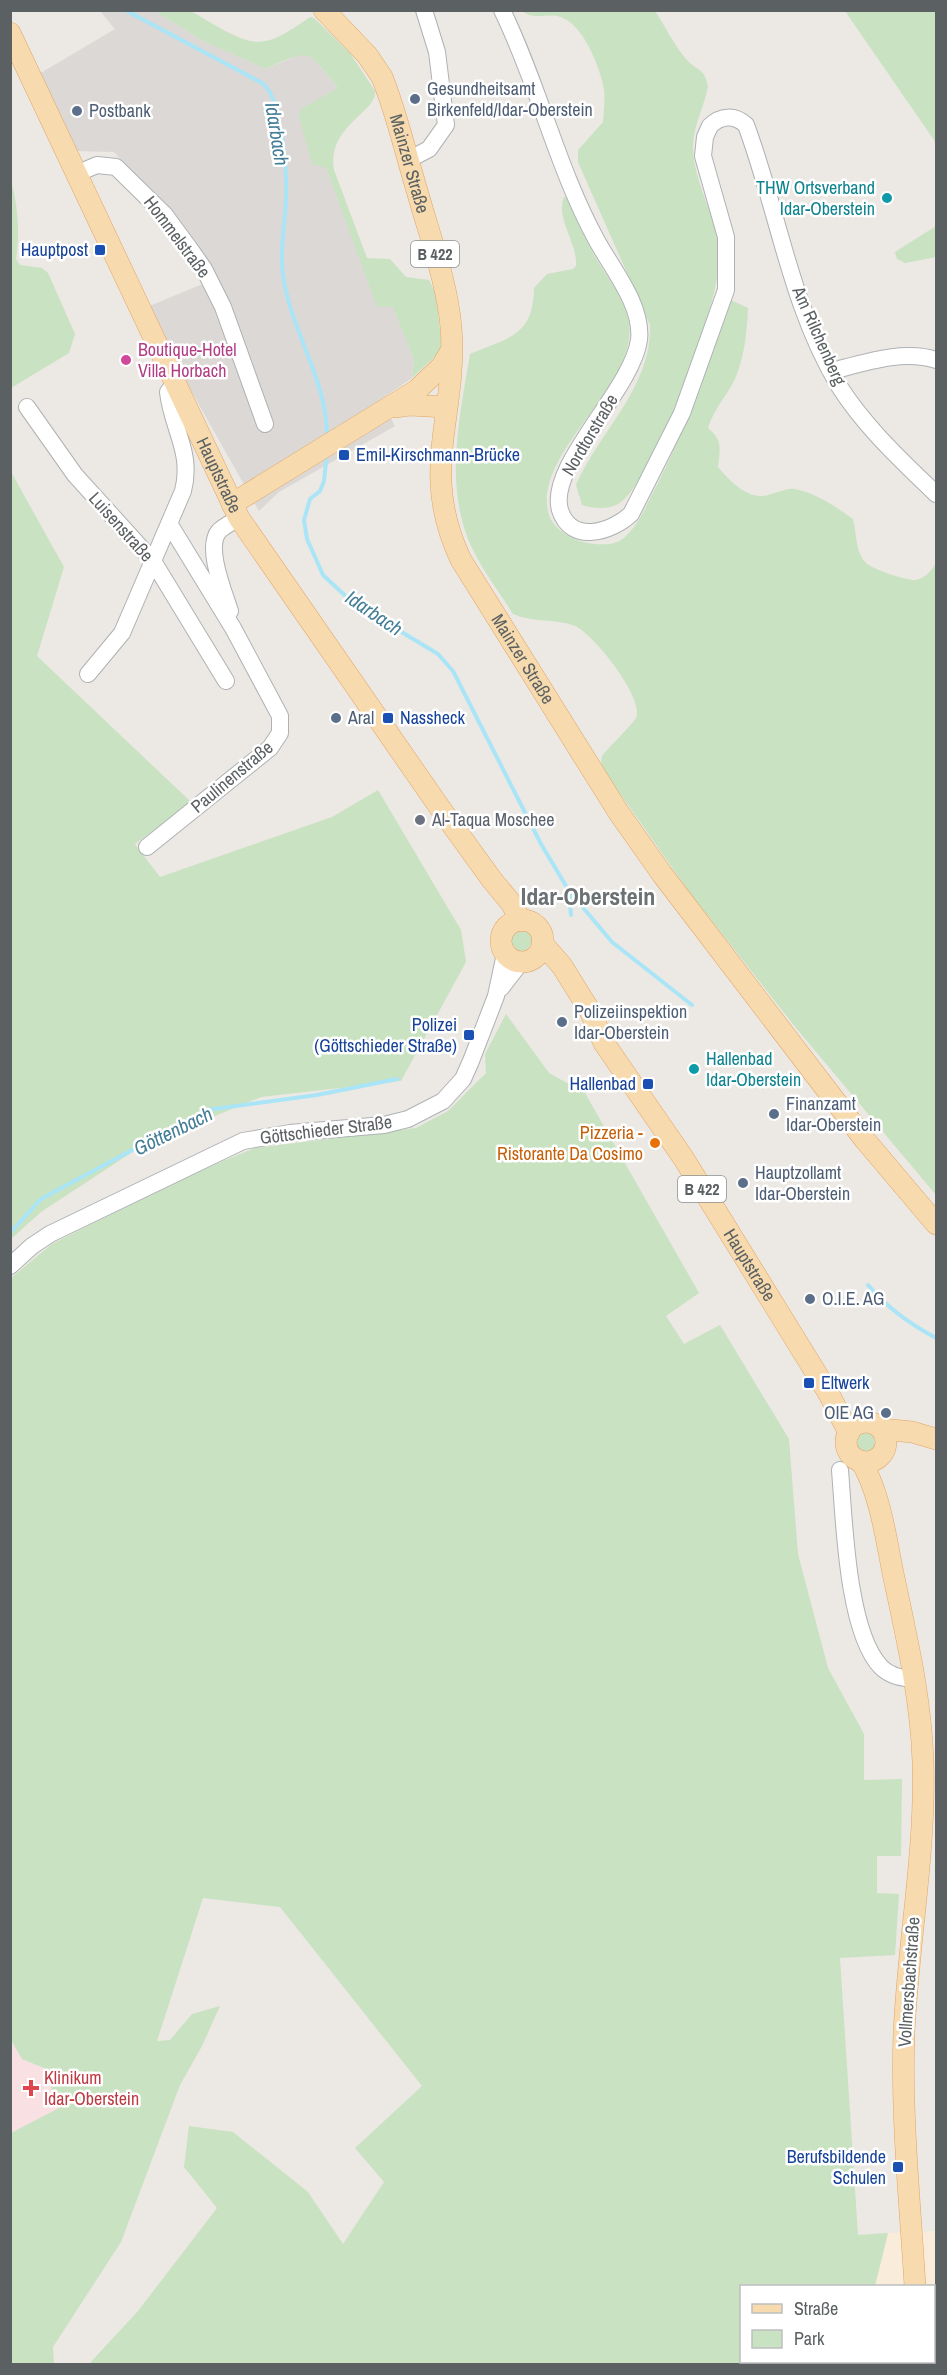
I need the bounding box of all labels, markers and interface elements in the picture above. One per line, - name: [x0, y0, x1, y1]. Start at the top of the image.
- place label: Gesundheitsamt Birkenfeld/Idar-Oberstein: [427, 76, 593, 122]
- marker: Gesundheitsamt Birkenfeld/Idar-Oberstein: [408, 92, 422, 106]
- place label: Postbank: [89, 98, 151, 123]
- water label: Idarbach: [259, 100, 296, 168]
- marker: Postbank: [70, 104, 84, 118]
- street label: Mainzer Straße: [384, 111, 436, 216]
- place label: THW Ortsverband Idar-Oberstein: [756, 175, 875, 221]
- street label: Hommelstraße: [138, 191, 217, 283]
- marker: THW Ortsverband Idar-Oberstein: [880, 191, 894, 205]
- place label: Hauptpost: [21, 237, 88, 262]
- road number: B 422: [411, 241, 459, 267]
- marker: Hauptpost: [93, 243, 107, 257]
- street label: Am Rilchenberg: [786, 281, 853, 390]
- place label: Boutique-Hotel Villa Horbach: [138, 337, 236, 383]
- marker: Boutique-Hotel Villa Horbach: [119, 353, 133, 367]
- street label: Nordtorstraße: [555, 389, 624, 480]
- street label: Hauptstraße: [191, 433, 248, 517]
- place label: Emil-Kirschmann-Brücke: [356, 442, 520, 467]
- marker: Emil-Kirschmann-Brücke: [337, 448, 351, 462]
- street label: Luisenstraße: [83, 486, 159, 567]
- water label: Idarbach: [340, 584, 408, 642]
- street label: Mainzer Straße: [486, 609, 561, 709]
- place label: Aral: [347, 705, 374, 730]
- place label: Nassheck: [400, 705, 465, 730]
- marker: Aral: [329, 711, 343, 725]
- marker: Nassheck: [381, 711, 395, 725]
- street label: Paulinenstraße: [185, 735, 278, 818]
- place label: Al-Taqua Moschee: [431, 807, 555, 832]
- marker: Al-Taqua Moschee: [413, 813, 427, 827]
- district label: Idar-Oberstein: [521, 880, 655, 912]
- place label: Polizeiinspektion Idar-Oberstein: [574, 999, 687, 1045]
- place label: Polizei (Göttschieder Straße): [314, 1012, 457, 1058]
- marker: Polizeiinspektion Idar-Oberstein: [555, 1015, 569, 1029]
- marker: Polizei (Göttschieder Straße): [462, 1028, 476, 1042]
- place label: Hallenbad Idar-Oberstein: [706, 1046, 801, 1092]
- marker: Hallenbad Idar-Oberstein: [687, 1062, 701, 1076]
- place label: Hallenbad: [570, 1071, 636, 1096]
- marker: Hallenbad: [641, 1077, 655, 1091]
- place label: Finanzamt Idar-Oberstein: [786, 1091, 881, 1137]
- water label: Göttenbach: [129, 1100, 217, 1161]
- marker: Finanzamt Idar-Oberstein: [767, 1107, 781, 1121]
- street label: Göttschieder Straße: [258, 1109, 393, 1150]
- place label: Pizzeria - Ristorante Da Cosimo: [497, 1120, 643, 1166]
- marker: Pizzeria - Ristorante Da Cosimo: [648, 1136, 662, 1150]
- place label: Hauptzollamt Idar-Oberstein: [755, 1160, 850, 1206]
- road number: B 422: [678, 1176, 726, 1202]
- marker: Hauptzollamt Idar-Oberstein: [736, 1176, 750, 1190]
- street label: Hauptstraße: [718, 1224, 782, 1306]
- place label: O.I.E. AG: [822, 1286, 884, 1311]
- marker: O.I.E. AG: [803, 1292, 817, 1306]
- place label: Eltwerk: [821, 1370, 870, 1395]
- marker: Eltwerk: [802, 1376, 816, 1390]
- place label: OIE AG: [824, 1400, 874, 1425]
- marker: OIE AG: [879, 1406, 893, 1420]
- street label: Vollmersbachstraße: [891, 1916, 926, 2048]
- place label: Klinikum Idar-Oberstein: [44, 2065, 139, 2111]
- marker: Klinikum Idar-Oberstein: [22, 2079, 40, 2097]
- place label: Berufsbildende Schulen: [787, 2144, 886, 2190]
- marker: Berufsbildende Schulen: [891, 2160, 905, 2174]
- legend: [740, 2285, 935, 2363]
- text: Straße: [794, 2296, 838, 2321]
- text: Park: [794, 2326, 825, 2351]

